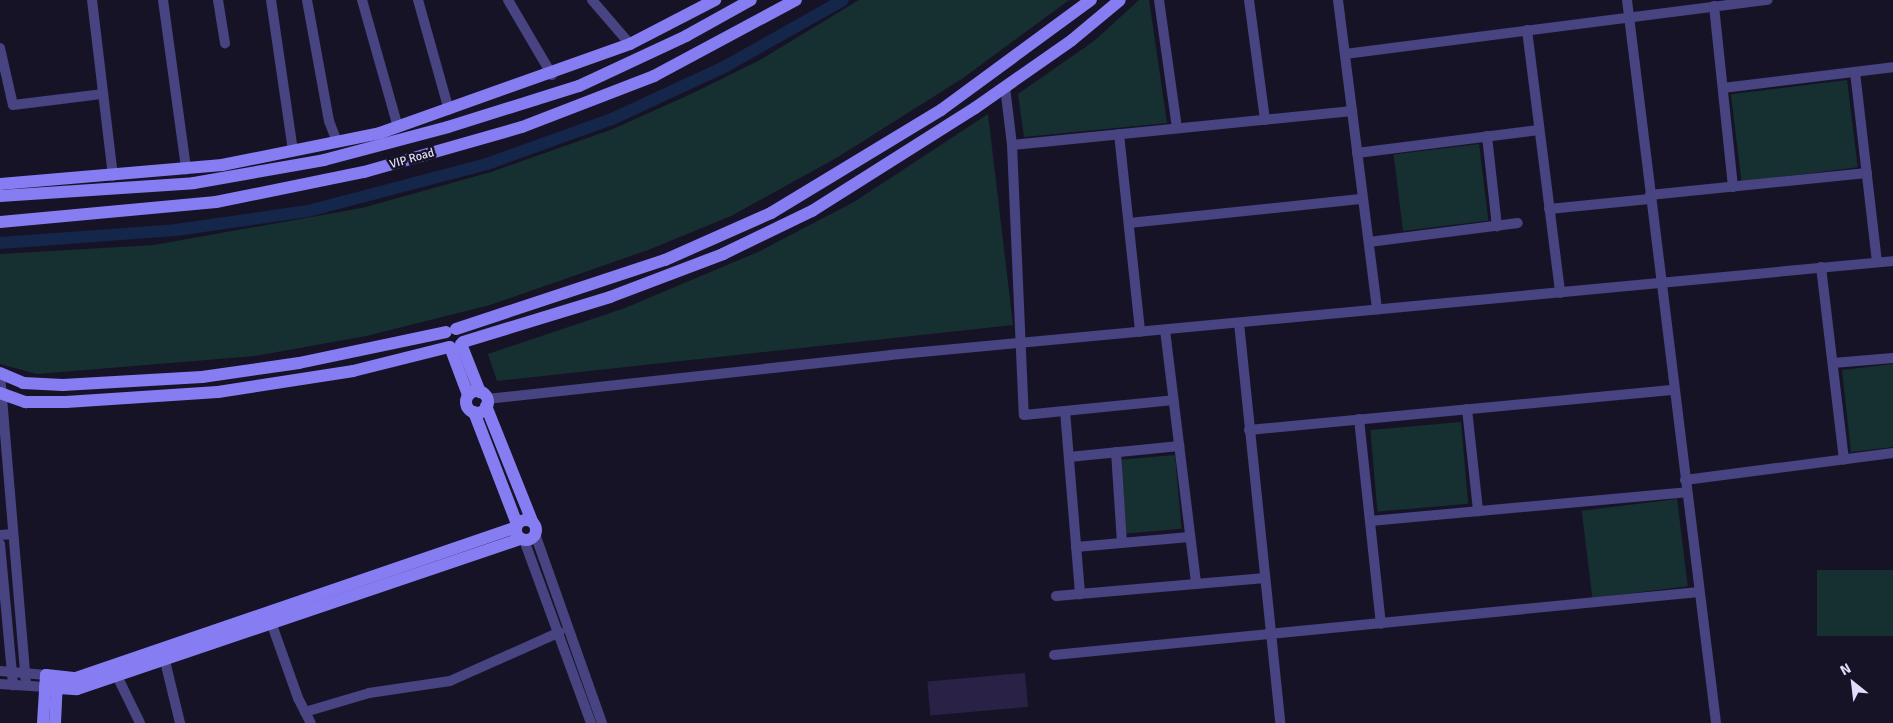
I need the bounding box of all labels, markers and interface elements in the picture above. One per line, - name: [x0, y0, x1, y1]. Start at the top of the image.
- street label: VIP Road: [388, 146, 436, 172]
- north arrow: [1828, 658, 1878, 708]
- text: N: [1837, 660, 1854, 679]

